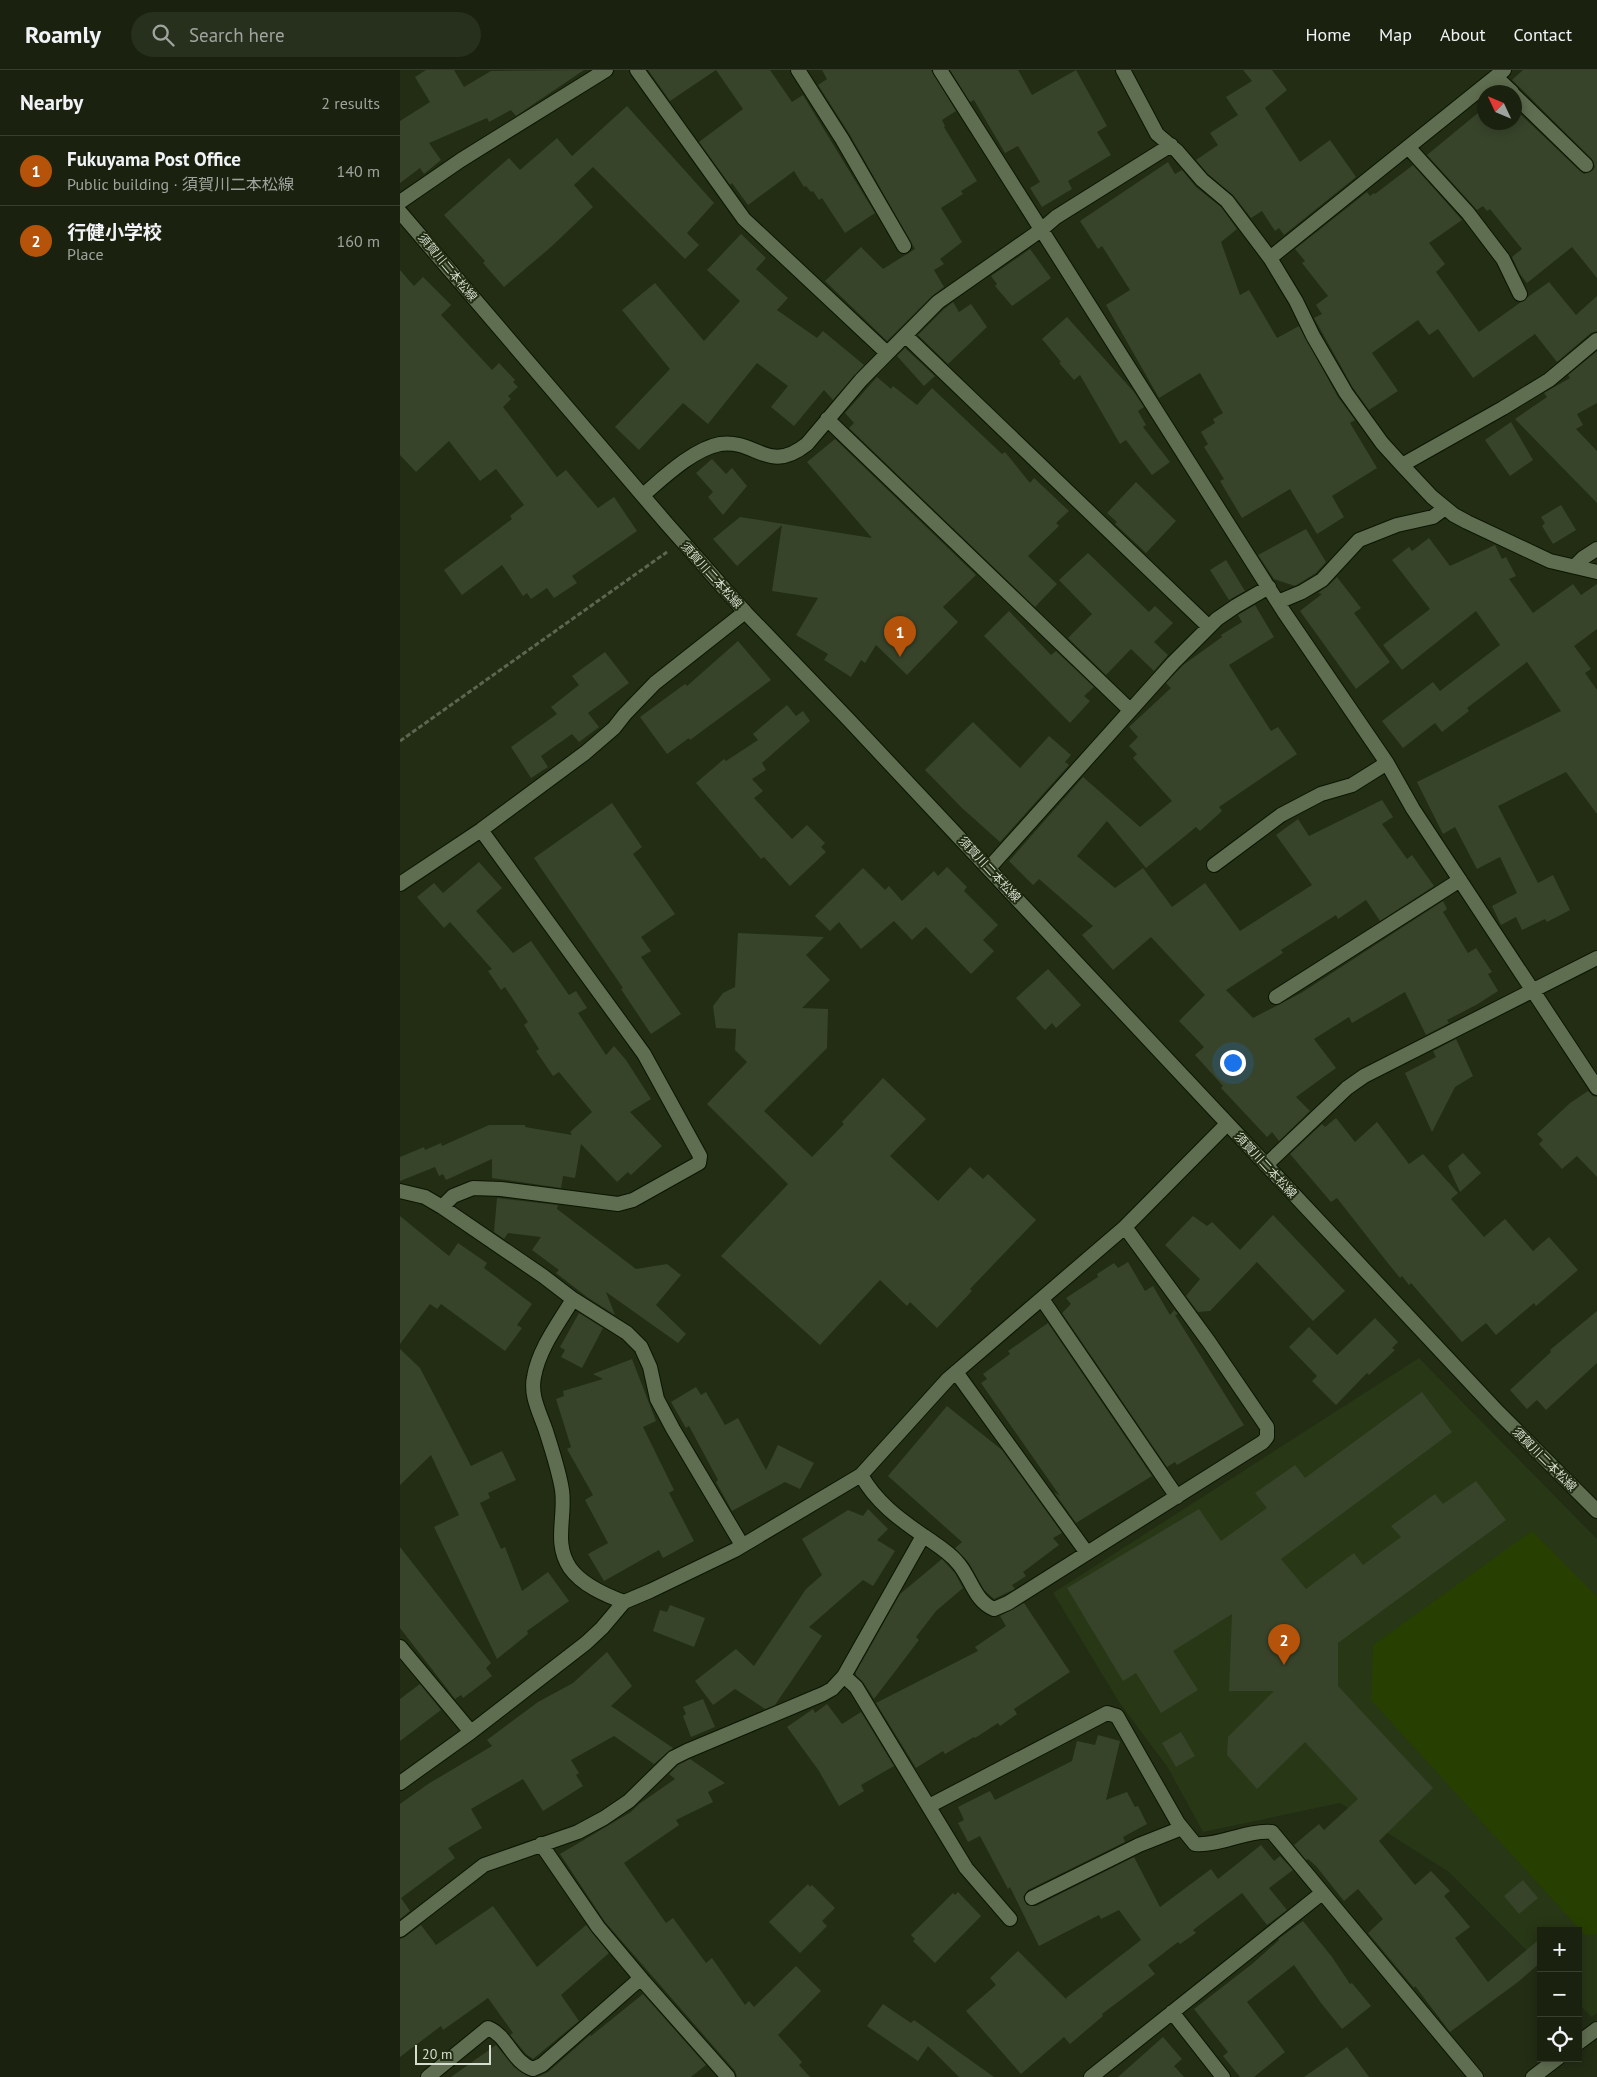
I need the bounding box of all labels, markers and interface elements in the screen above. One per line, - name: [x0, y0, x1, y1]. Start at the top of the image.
- search box: [131, 12, 481, 57]
- text: Roamly: [25, 19, 101, 50]
- icon: search: [149, 21, 177, 49]
- text: Search here: [189, 23, 285, 47]
- text: Home: [1305, 23, 1351, 46]
- text: Map: [1379, 23, 1412, 46]
- text: About: [1440, 23, 1486, 46]
- text: Contact: [1514, 23, 1572, 46]
- north arrow: [1477, 85, 1522, 130]
- text: Nearby: [20, 89, 83, 116]
- text: 2 results: [321, 93, 380, 113]
- text: Fukuyama Post Office: [67, 147, 241, 171]
- text: 1: [31, 161, 41, 181]
- text: 140 m: [337, 161, 380, 181]
- text: Public building · 須賀川二本松線: [67, 174, 294, 194]
- text: 行健小学校: [67, 220, 162, 244]
- street label: 須賀川二本松線: [415, 230, 481, 304]
- text: 2: [31, 231, 41, 251]
- text: 160 m: [337, 231, 380, 251]
- text: Place: [67, 244, 104, 264]
- street label: 須賀川二本松線: [678, 539, 746, 611]
- pin: 1: [884, 616, 916, 657]
- street label: 須賀川二本松線: [956, 833, 1024, 905]
- your location: [1220, 1050, 1246, 1076]
- street label: 須賀川二本松線: [1232, 1129, 1300, 1201]
- street label: 須賀川二本松線: [1510, 1424, 1580, 1494]
- pin: 2: [1268, 1624, 1300, 1665]
- map controls: [1537, 1927, 1582, 2062]
- button: +: [1537, 1927, 1582, 1972]
- button: −: [1537, 1972, 1582, 2017]
- button: locate: [1537, 2017, 1582, 2062]
- scale bar: [415, 2042, 491, 2065]
- text: 20 m: [422, 2045, 452, 2063]

